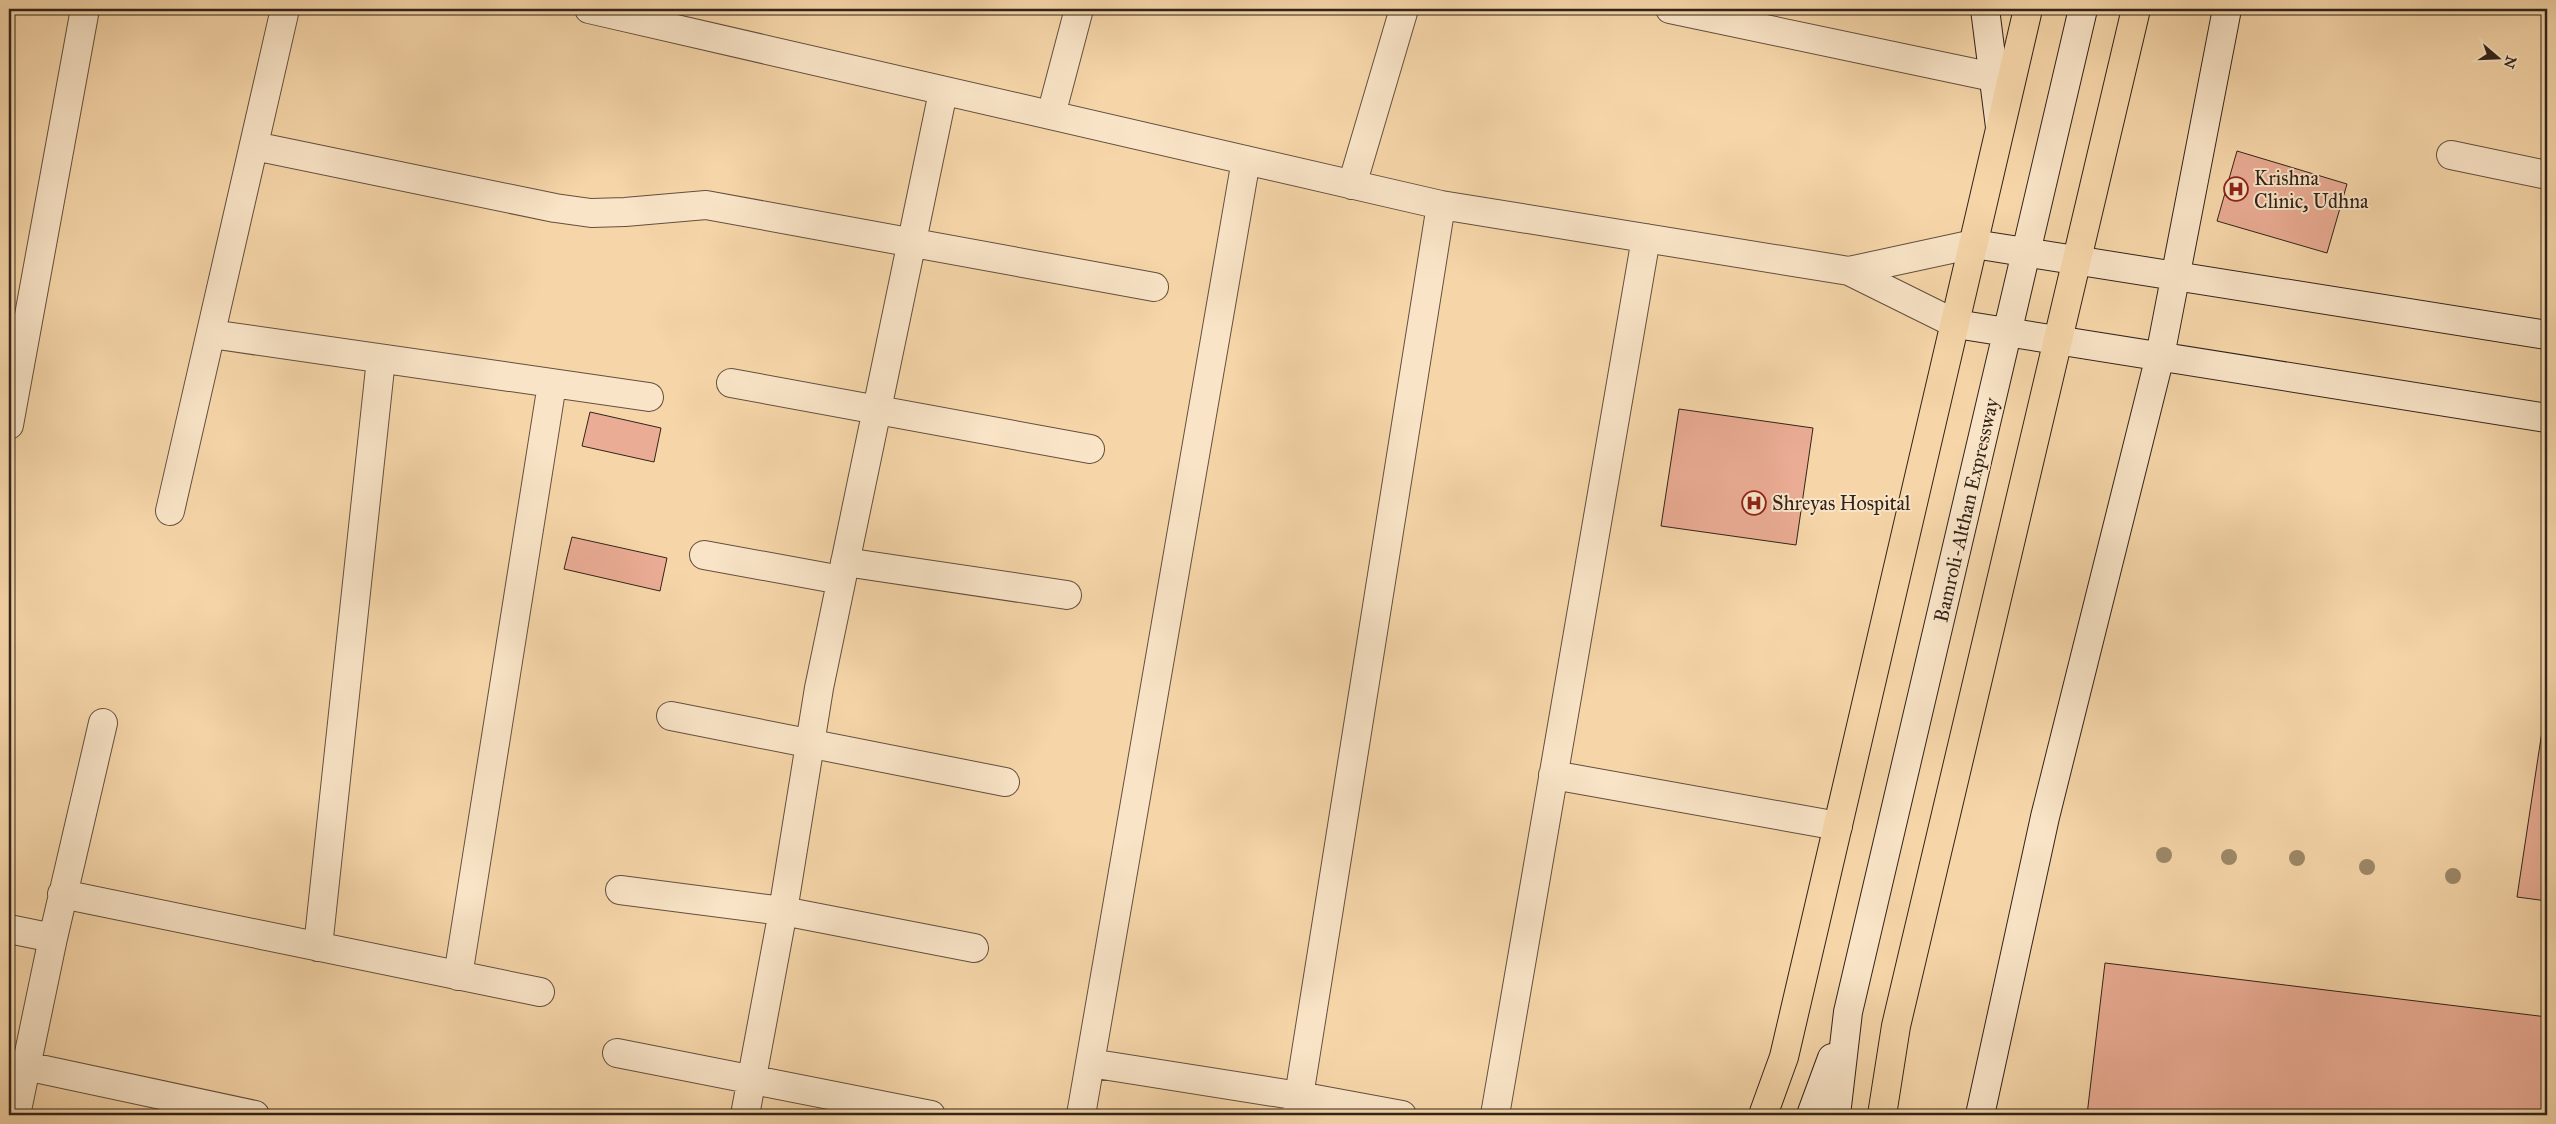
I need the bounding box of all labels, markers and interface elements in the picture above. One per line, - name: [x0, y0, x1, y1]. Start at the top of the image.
- north arrow: [2474, 32, 2524, 82]
- text: N: [2500, 54, 2520, 71]
- place label: Krishna Clinic, Udhna: [2254, 166, 2369, 213]
- hospital icon: Krishna Clinic, Udhna: [2223, 176, 2249, 202]
- street label: Bamroli-Althan Expressway: [1928, 395, 2004, 625]
- hospital icon: Shreyas Hospital: [1741, 490, 1767, 516]
- place label: Shreyas Hospital: [1772, 491, 1911, 515]

